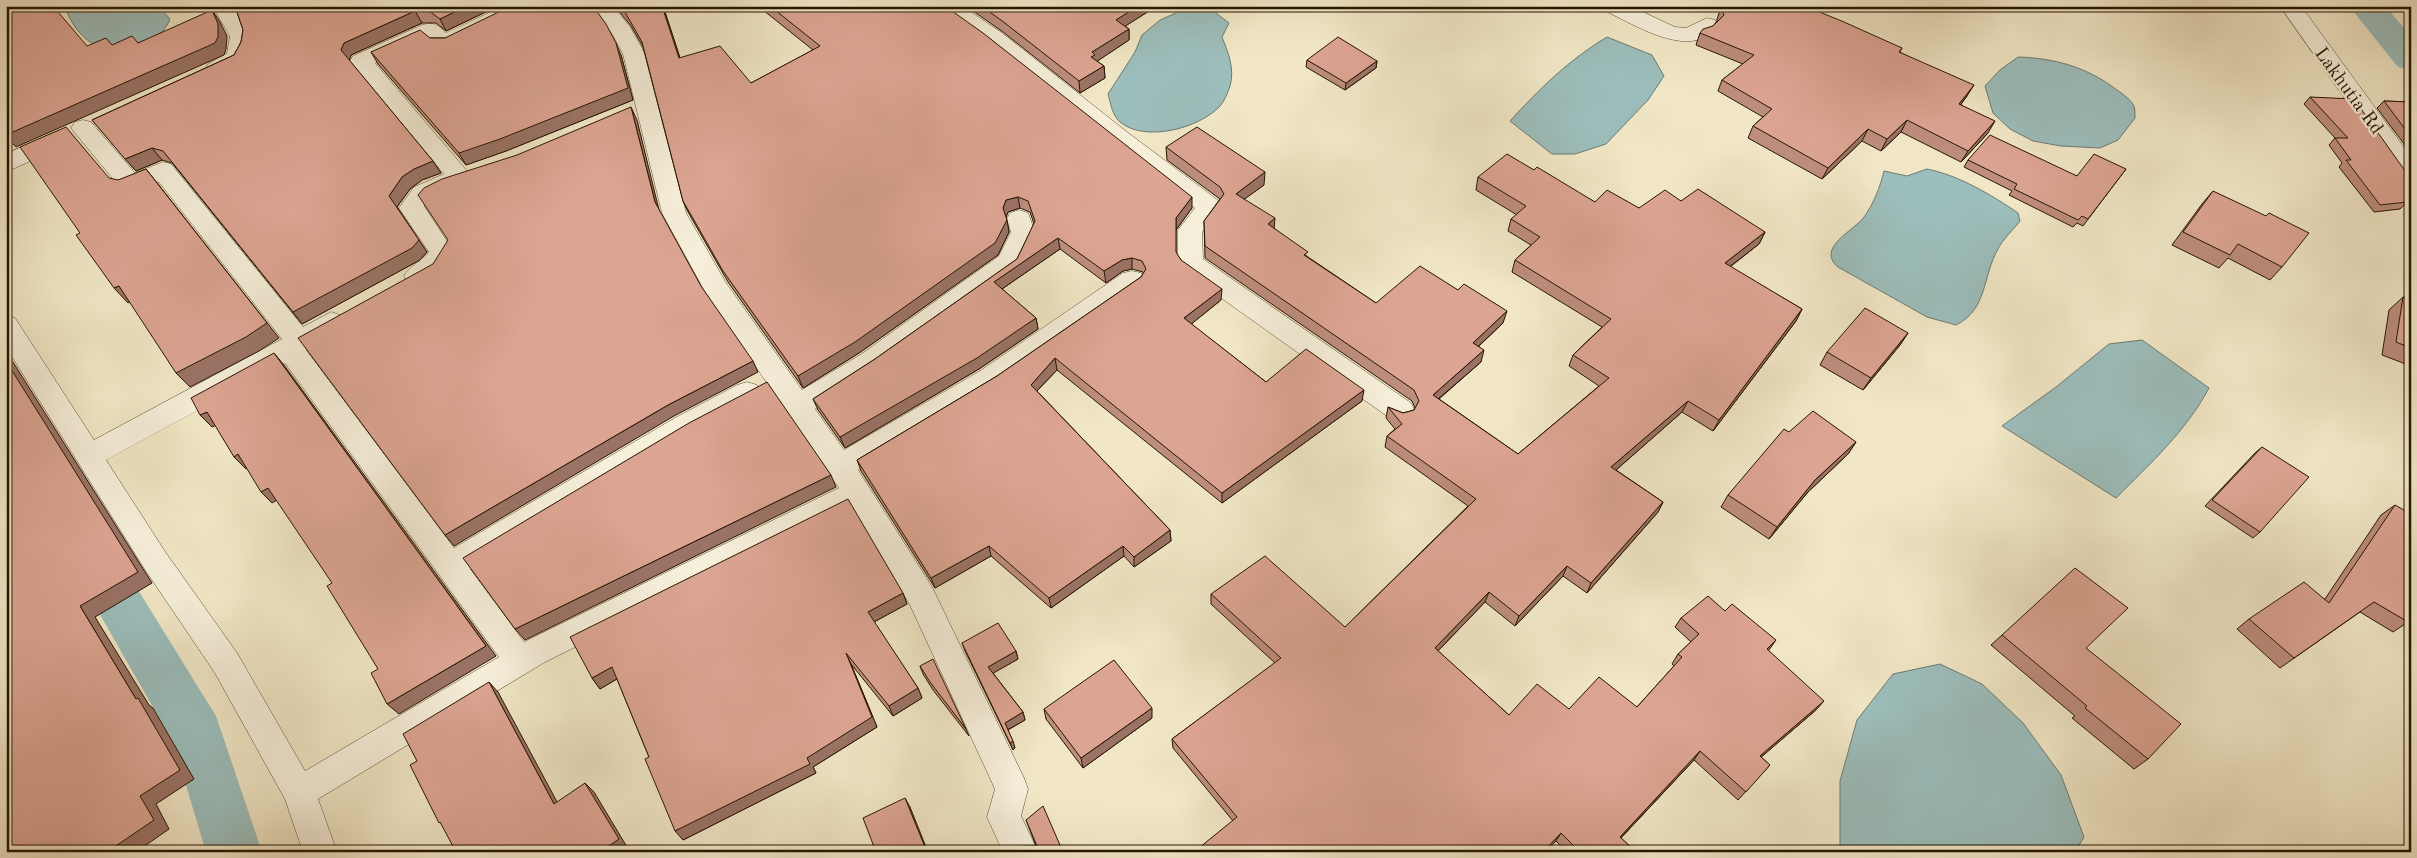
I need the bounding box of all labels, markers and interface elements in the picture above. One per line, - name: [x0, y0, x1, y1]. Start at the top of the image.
- street label: Lakhutia Rd: [2310, 44, 2386, 139]

